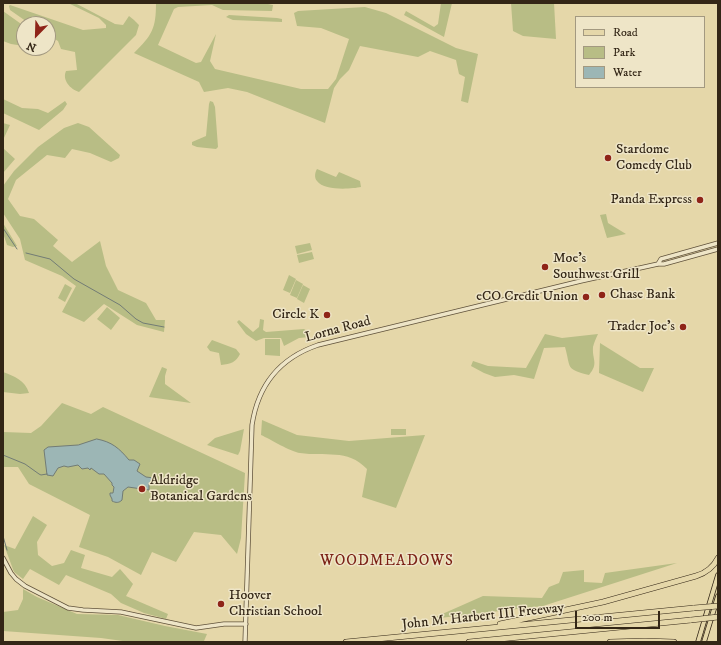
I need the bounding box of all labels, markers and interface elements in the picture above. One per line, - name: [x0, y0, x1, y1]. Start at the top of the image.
- north arrow: [16, 16, 56, 56]
- legend: [575, 16, 705, 88]
- text: Road: [613, 25, 638, 40]
- text: N: [25, 38, 39, 54]
- text: Park: [613, 45, 635, 60]
- text: Water: [613, 65, 642, 80]
- place label: Stardome Comedy Club: [616, 142, 692, 174]
- marker: Stardome Comedy Club: [603, 153, 613, 163]
- place label: Panda Express: [611, 192, 692, 208]
- marker: Panda Express: [695, 195, 705, 205]
- place label: Moe's Southwest Grill: [553, 251, 640, 284]
- marker: Moe's Southwest Grill: [540, 262, 550, 272]
- place label: Chase Bank: [610, 287, 675, 303]
- place label: eCO Credit Union: [476, 289, 578, 305]
- marker: Chase Bank: [597, 290, 607, 300]
- marker: eCO Credit Union: [581, 292, 591, 302]
- place label: Circle K: [272, 307, 319, 323]
- marker: Circle K: [322, 310, 332, 320]
- street label: Lorna Road: [303, 313, 373, 347]
- place label: Trader Joe's: [608, 319, 675, 335]
- marker: Trader Joe's: [678, 322, 688, 332]
- place label: Aldridge Botanical Gardens: [150, 473, 252, 506]
- marker: Aldridge Botanical Gardens: [137, 484, 147, 494]
- district label: WOODMEADOWS: [320, 553, 454, 571]
- place label: Hoover Christian School: [229, 588, 322, 620]
- marker: Hoover Christian School: [216, 599, 226, 609]
- street label: John M. Harbert III Freeway: [401, 600, 565, 634]
- scale bar: [577, 603, 662, 629]
- text: 200 m: [582, 610, 612, 625]

